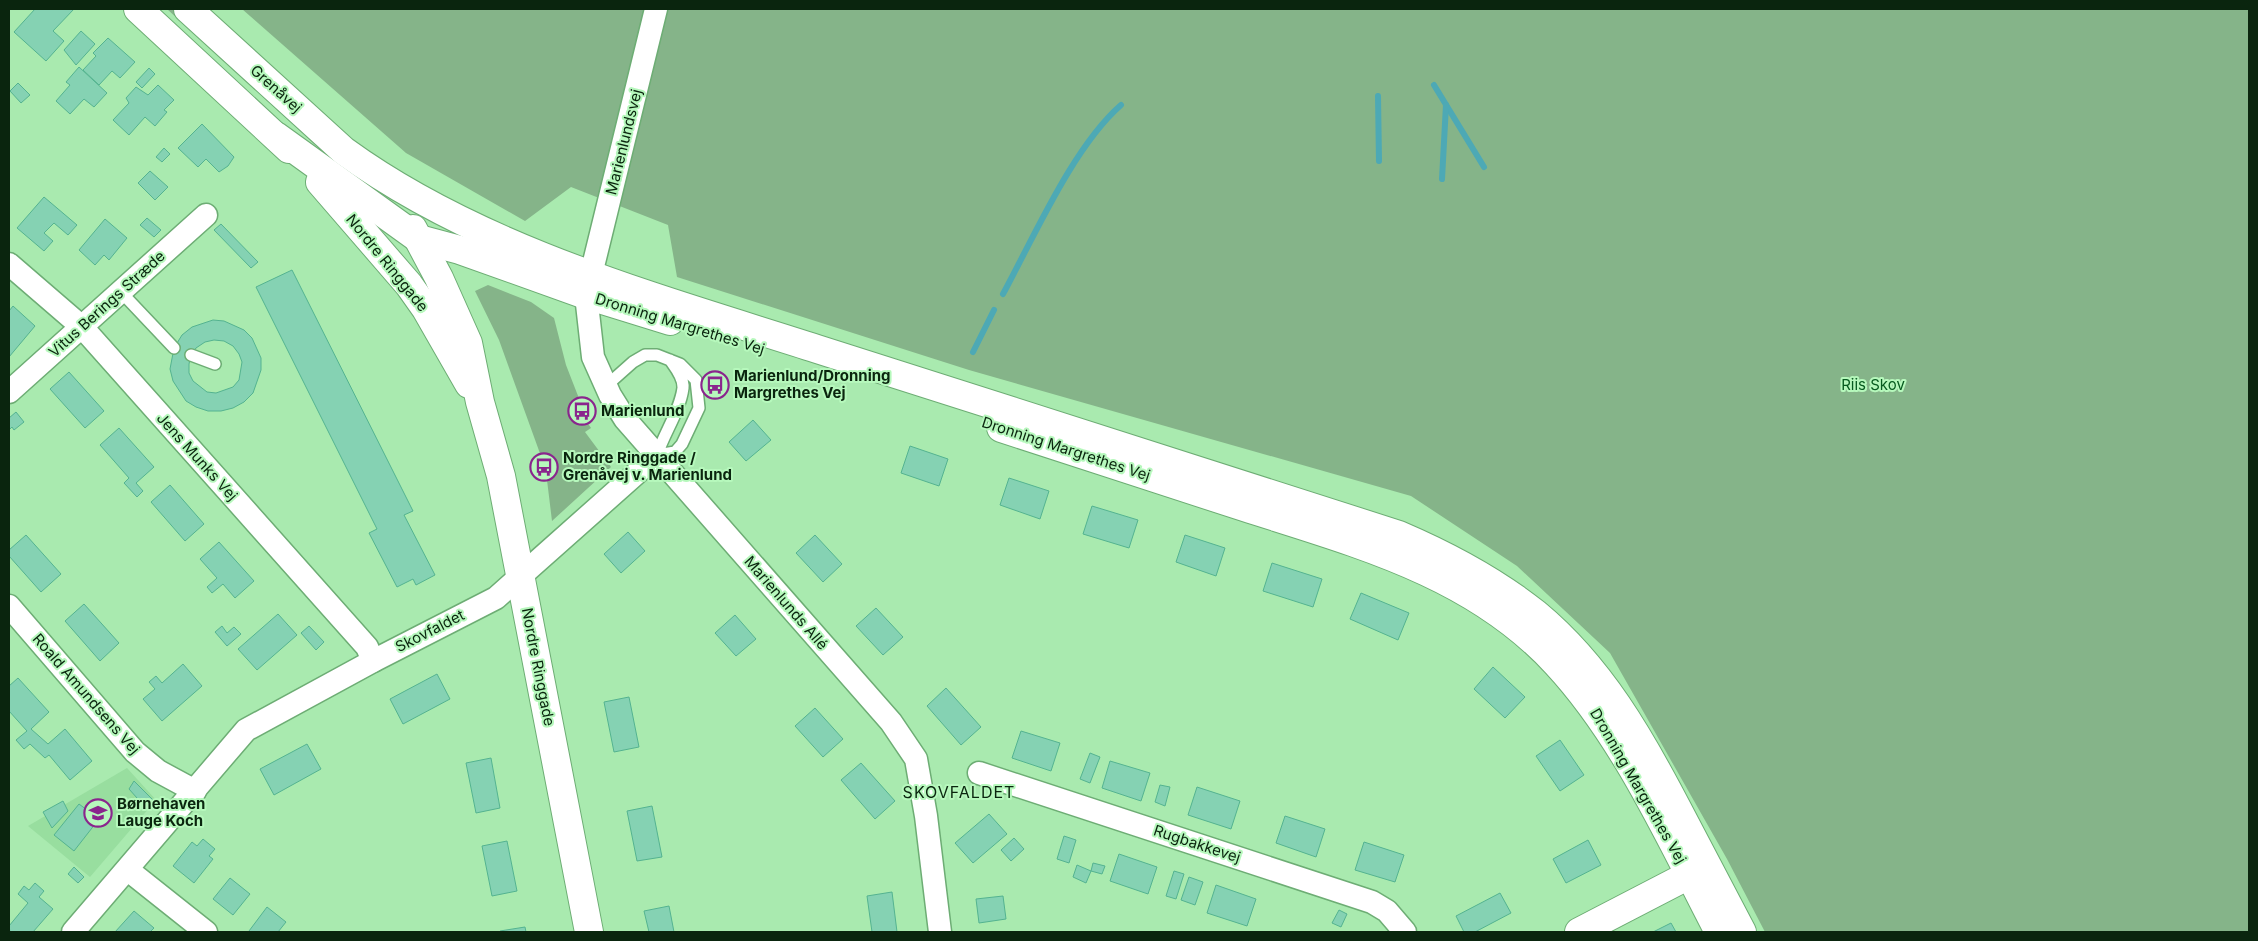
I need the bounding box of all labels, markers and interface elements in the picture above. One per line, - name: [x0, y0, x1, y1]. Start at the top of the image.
- street label: Grenåvej: [247, 61, 306, 117]
- street label: Marienlundsvej: [601, 87, 646, 197]
- street label: Nordre Ringgade: [342, 210, 433, 315]
- street label: Vitus Berings Stræde: [45, 246, 169, 361]
- street label: Dronning Margrethes Vej: [593, 289, 767, 358]
- place label: Marienlund/Dronning Margrethes Vej: [734, 366, 891, 402]
- bus stop icon: Marienlund/Dronning Margrethes Vej: [700, 370, 730, 400]
- park label: Riis Skov: [1841, 375, 1905, 394]
- bus stop icon: Marienlund: [567, 396, 597, 426]
- place label: Marienlund: [601, 401, 684, 420]
- street label: Jens Munks Vej: [153, 409, 242, 505]
- street label: Dronning Margrethes Vej: [979, 412, 1153, 485]
- place label: Nordre Ringgade / Grenåvej v. Marienlund: [563, 448, 732, 484]
- bus stop icon: Nordre Ringgade / Grenåvej v. Marienlund: [529, 452, 559, 482]
- street label: Marienlunds Allé: [740, 552, 832, 653]
- street label: Skovfaldet: [392, 605, 468, 656]
- street label: Nordre Ringgade: [518, 606, 559, 728]
- street label: Roald Amundsens Vej: [29, 629, 144, 758]
- street label: Dronning Margrethes Vej: [1586, 705, 1691, 867]
- district label: SKOVFALDET: [903, 782, 1015, 802]
- place label: Børnehaven Lauge Koch: [117, 794, 205, 830]
- school or university icon: Børnehaven Lauge Koch: [83, 798, 113, 828]
- street label: Rugbakkevej: [1151, 820, 1243, 867]

